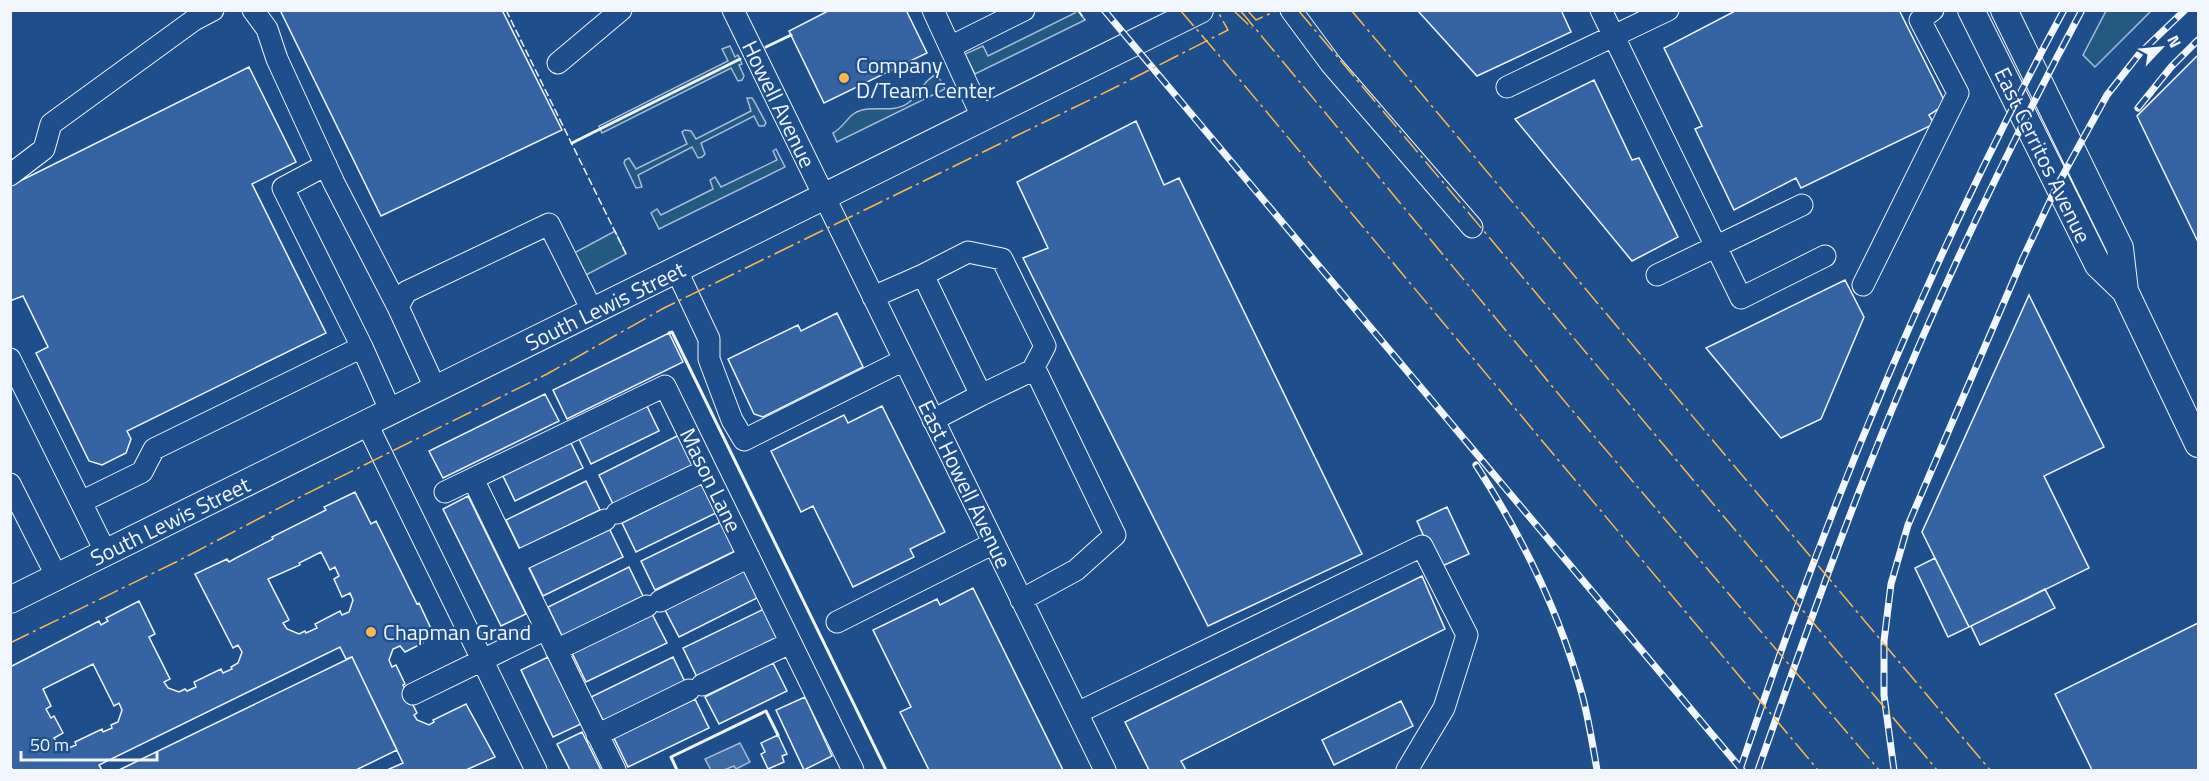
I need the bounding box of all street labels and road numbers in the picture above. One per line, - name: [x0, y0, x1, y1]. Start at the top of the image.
- street label: Howell Avenue: [734, 35, 824, 173]
- street label: East Cerritos Avenue: [1986, 61, 2100, 249]
- street label: South Lewis Street: [519, 252, 691, 360]
- street label: East Howell Avenue: [909, 394, 1021, 574]
- street label: Mason Lane: [671, 422, 751, 538]
- street label: South Lewis Street: [84, 467, 256, 575]

